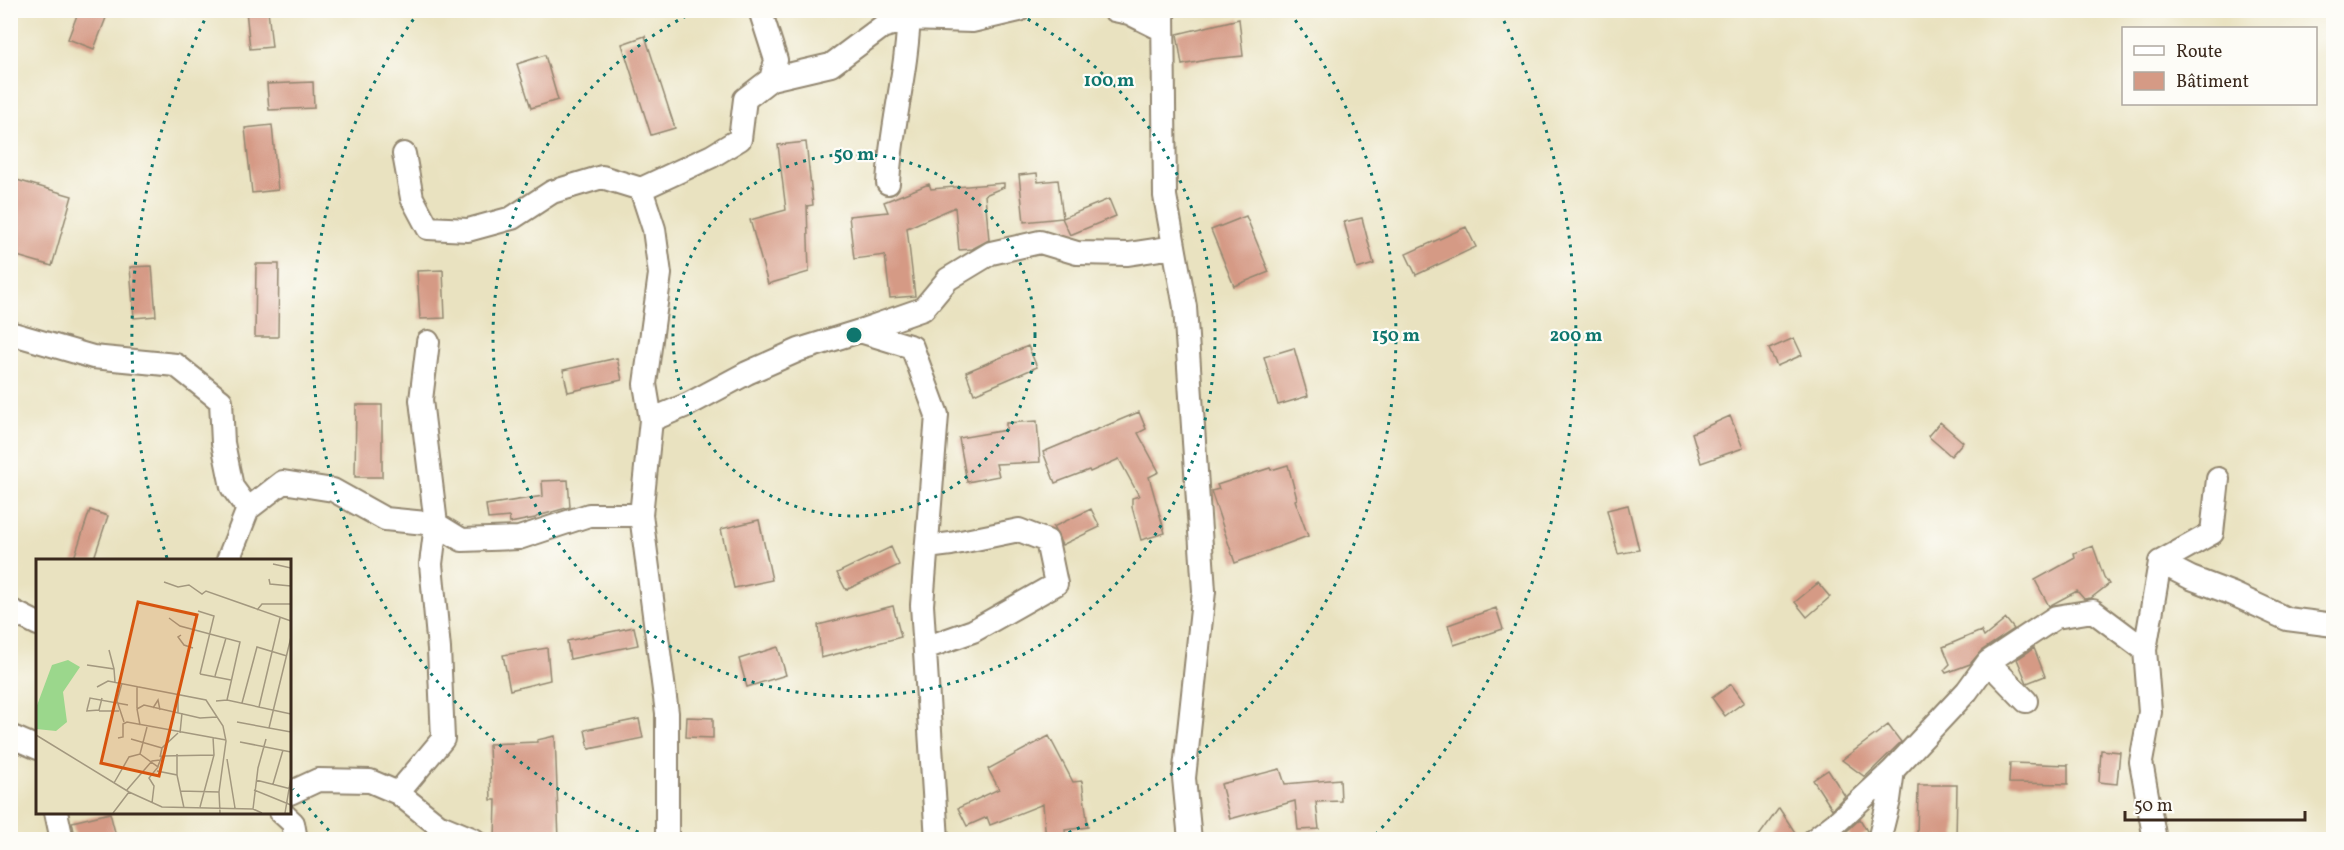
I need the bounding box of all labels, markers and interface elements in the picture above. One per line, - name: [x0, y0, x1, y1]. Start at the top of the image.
- legend: [2122, 27, 2317, 105]
- text: Route: [2176, 40, 2222, 65]
- text: 100 m: [1084, 69, 1134, 94]
- text: Bâtiment: [2176, 70, 2249, 95]
- text: 50 m: [834, 143, 874, 168]
- text: 150 m: [1372, 324, 1420, 349]
- text: 200 m: [1550, 324, 1602, 349]
- centre of rings: [844, 325, 864, 345]
- inset map: [36, 559, 291, 814]
- scale bar: [2125, 784, 2305, 822]
- text: 50 m: [2134, 794, 2173, 819]

